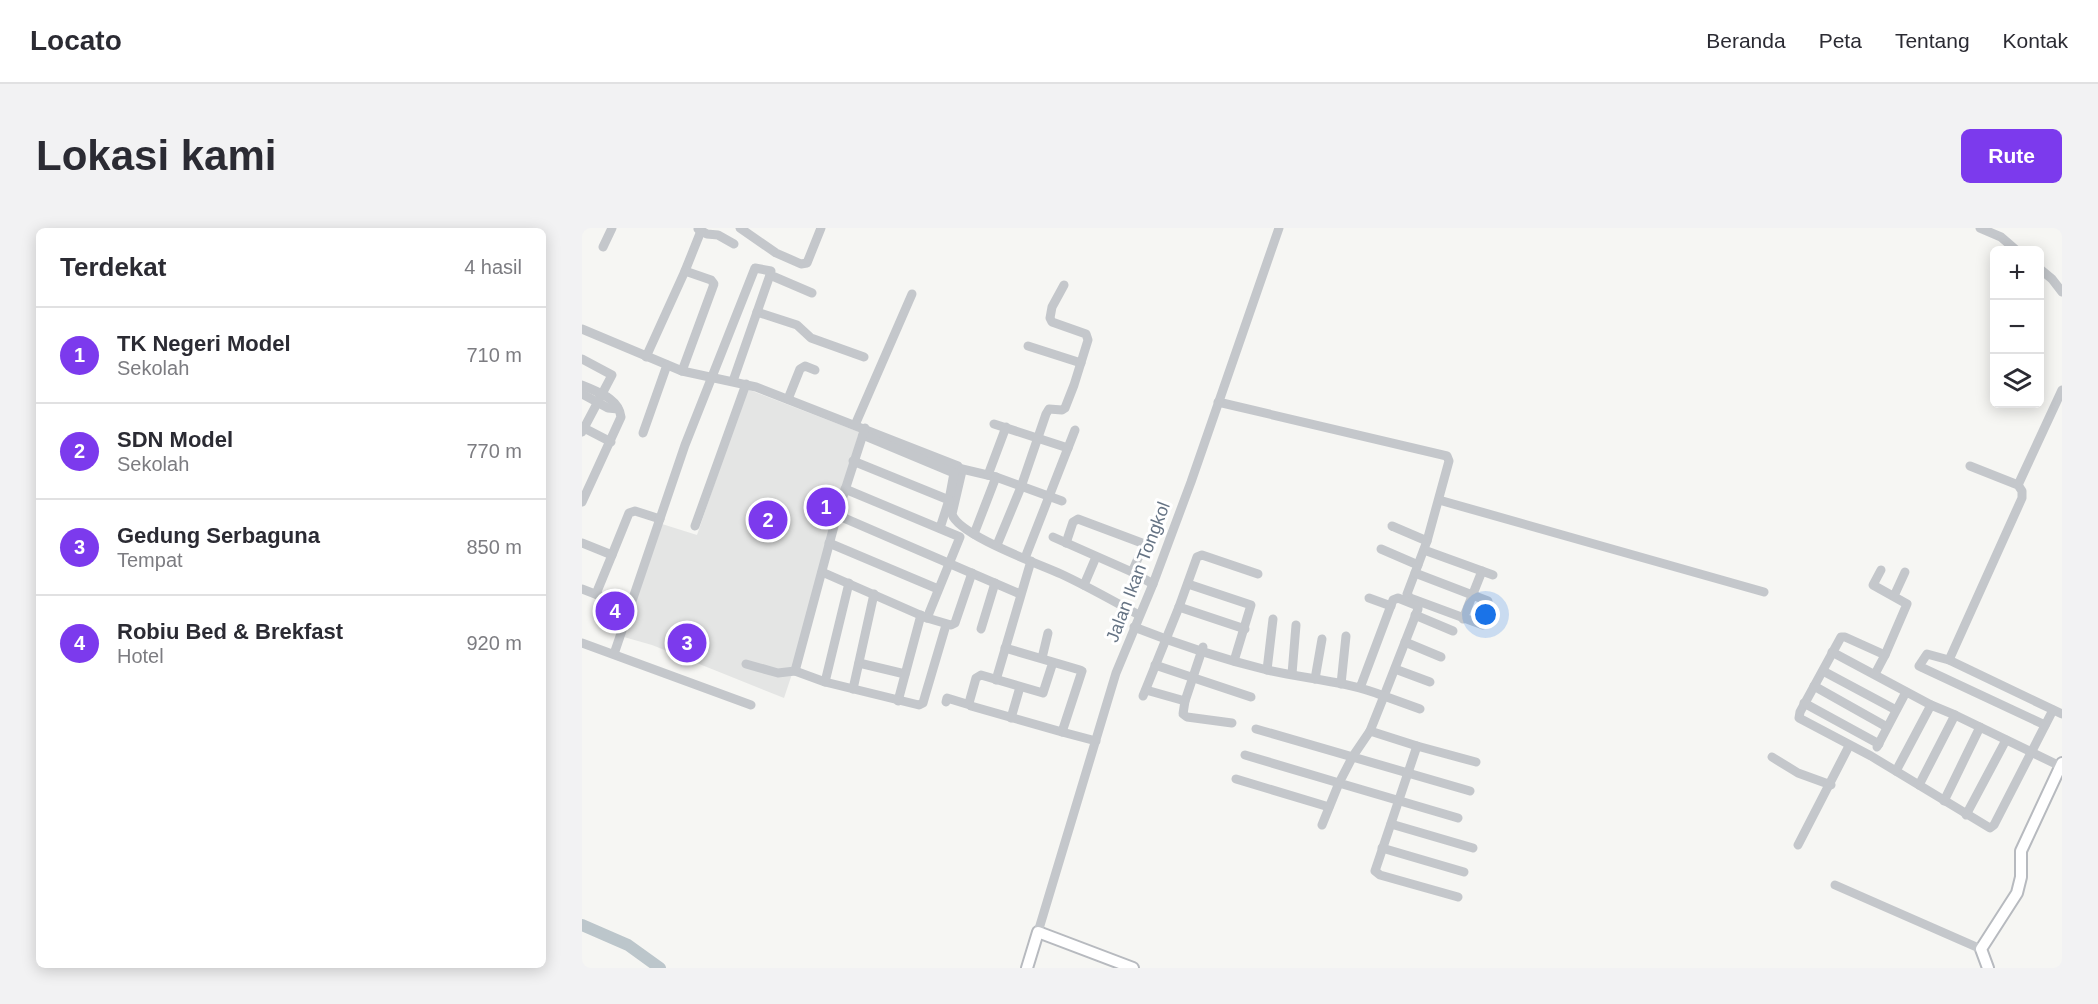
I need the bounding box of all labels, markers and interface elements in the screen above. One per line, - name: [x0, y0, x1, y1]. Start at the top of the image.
- text: Locato: [30, 25, 122, 56]
- text: Beranda: [1706, 29, 1786, 52]
- text: Peta: [1819, 29, 1862, 52]
- text: Tentang: [1895, 29, 1970, 52]
- text: Kontak: [2003, 29, 2068, 52]
- button: Rute: [1961, 129, 2062, 183]
- text: Lokasi kami: [36, 132, 276, 179]
- map controls: [1990, 246, 2044, 408]
- button: +: [1990, 246, 2044, 300]
- text: Terdekat: [60, 252, 166, 282]
- text: 4 hasil: [464, 256, 522, 278]
- button: −: [1990, 300, 2044, 354]
- text: TK Negeri Model: [117, 331, 291, 356]
- text: 1: [74, 344, 85, 366]
- text: 710 m: [466, 344, 522, 366]
- button: layers: [1990, 354, 2044, 408]
- text: Sekolah: [117, 357, 189, 379]
- text: SDN Model: [117, 427, 233, 452]
- text: 2: [74, 440, 85, 462]
- text: 770 m: [466, 440, 522, 462]
- text: Sekolah: [117, 453, 189, 475]
- pin: 1: [806, 484, 846, 530]
- pin: 2: [748, 498, 788, 542]
- street label: Jalan Ikan Tongkol: [1102, 499, 1174, 645]
- text: Gedung Serbaguna: [117, 523, 320, 548]
- text: 3: [74, 536, 85, 558]
- text: 850 m: [466, 536, 522, 558]
- text: Tempat: [117, 549, 183, 571]
- pin: 4: [596, 588, 634, 634]
- your location: [1471, 600, 1500, 629]
- text: Robiu Bed & Brekfast: [117, 619, 343, 644]
- pin: 3: [668, 620, 706, 666]
- text: 4: [74, 632, 85, 654]
- text: 920 m: [466, 632, 522, 654]
- text: Hotel: [117, 645, 164, 667]

